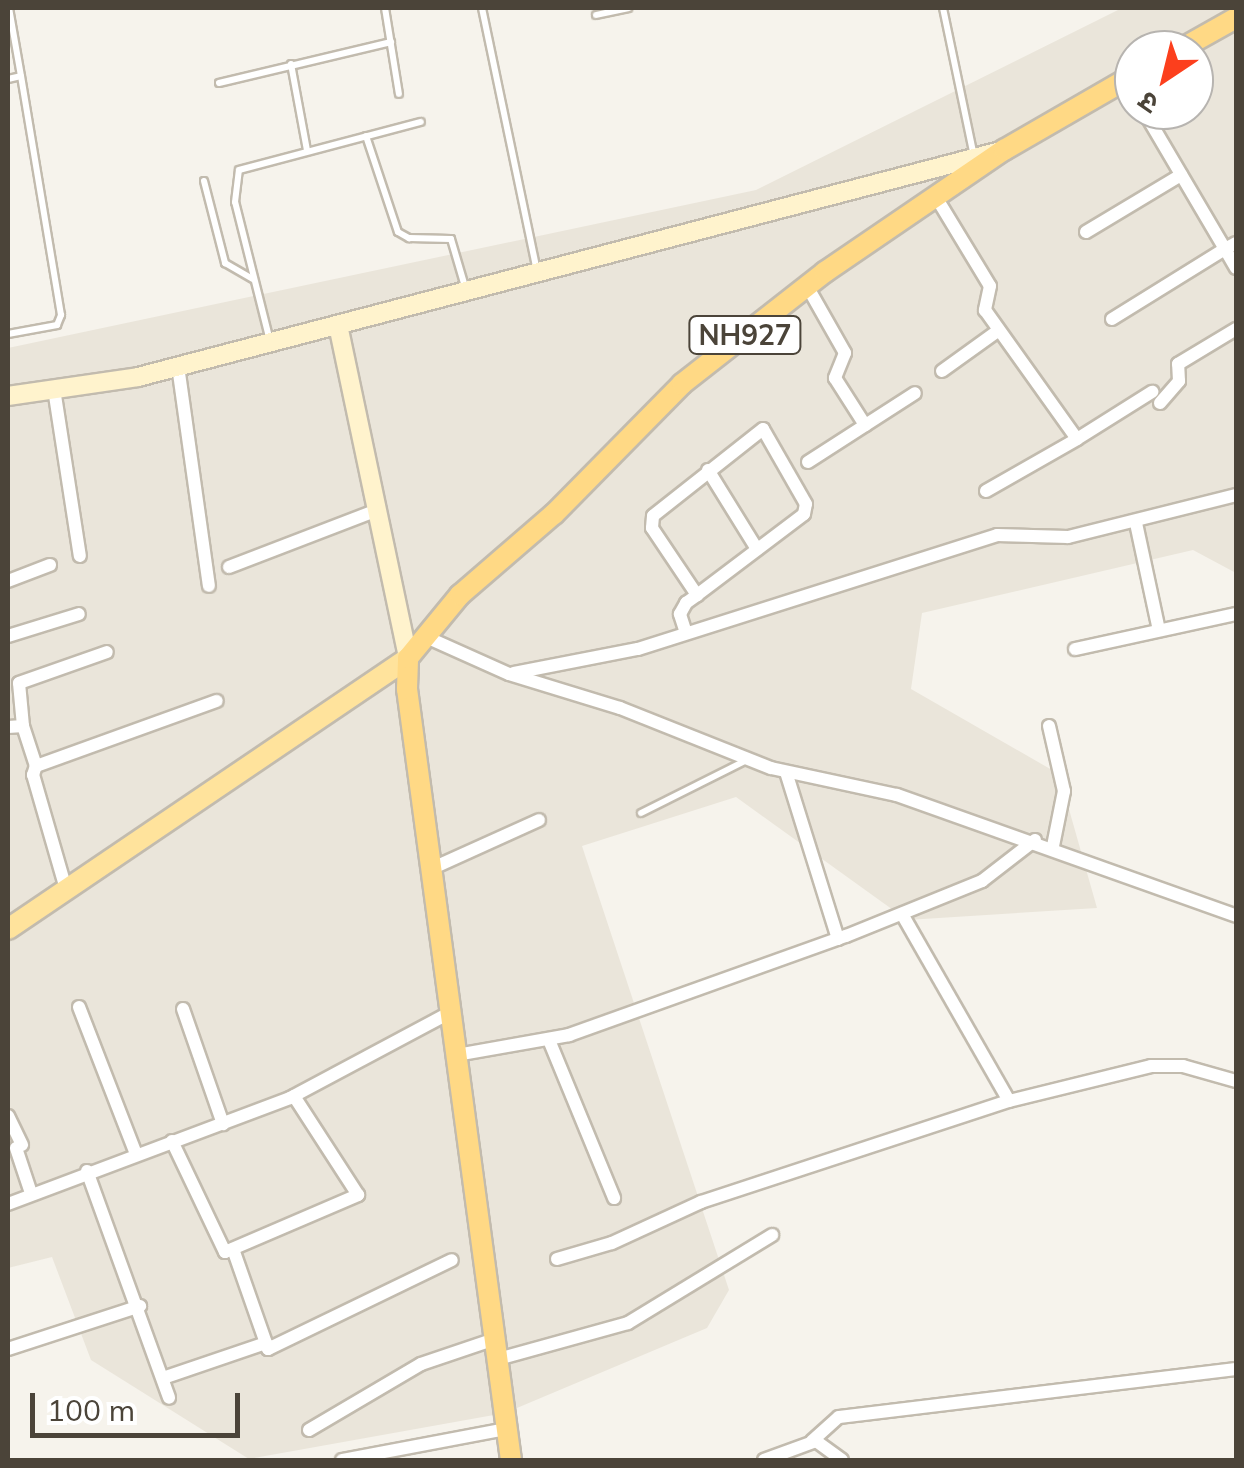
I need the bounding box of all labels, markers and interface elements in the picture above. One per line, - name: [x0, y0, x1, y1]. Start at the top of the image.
- north arrow: [1114, 30, 1214, 130]
- text: उ: [1131, 84, 1164, 122]
- road number: NH927: [688, 312, 802, 358]
- scale bar: [35, 1373, 245, 1435]
- text: 100 m: [47, 1391, 135, 1429]

